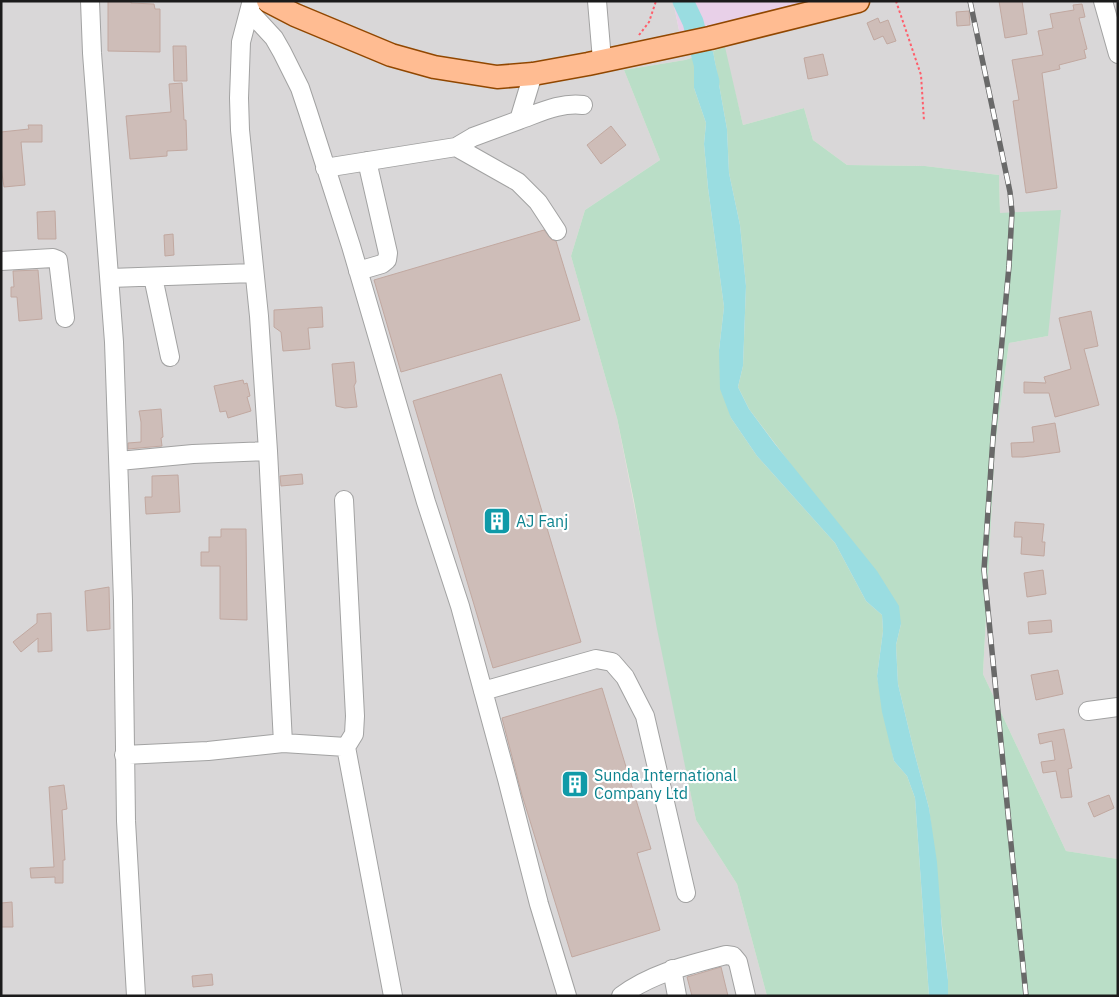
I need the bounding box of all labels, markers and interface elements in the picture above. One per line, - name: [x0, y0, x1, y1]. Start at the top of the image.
- building icon: AJ Fanj: [482, 506, 512, 536]
- place label: AJ Fanj: [516, 511, 568, 531]
- place label: Sunda International Company Ltd: [594, 765, 737, 803]
- building icon: Sunda International Company Ltd: [560, 769, 590, 799]

